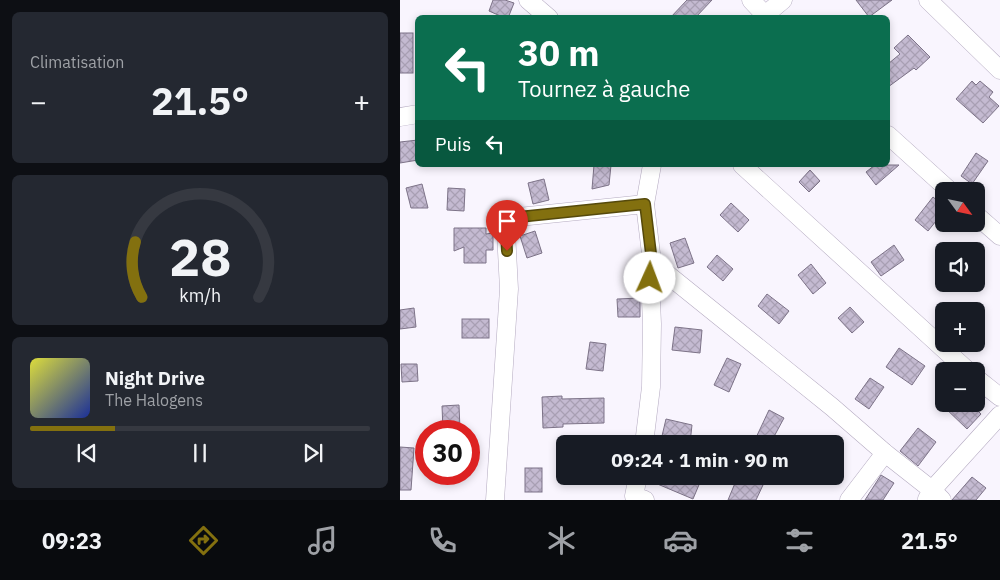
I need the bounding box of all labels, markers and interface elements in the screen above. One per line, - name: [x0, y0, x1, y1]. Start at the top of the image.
- text: 30 m: [518, 30, 600, 76]
- icon: left: [435, 35, 500, 100]
- text: Climatisation: [30, 52, 124, 72]
- text: Tournez à gauche: [518, 74, 690, 103]
- text: 21.5°: [151, 76, 249, 125]
- text: −: [30, 83, 47, 120]
- text: +: [353, 83, 370, 120]
- icon: left: [481, 130, 509, 158]
- text: Puis: [435, 132, 471, 156]
- north arrow: [935, 182, 985, 232]
- map controls: [935, 182, 985, 412]
- pin: [486, 200, 528, 251]
- icon: arrive: [493, 207, 521, 235]
- text: 28: [169, 223, 231, 290]
- button: sound: [935, 242, 985, 292]
- position arrow: [623, 251, 675, 303]
- text: km/h: [179, 284, 221, 307]
- button: +: [935, 302, 985, 352]
- button: −: [935, 362, 985, 412]
- text: Night Drive: [105, 366, 205, 390]
- text: The Halogens: [105, 390, 203, 410]
- speed limit sign: 30: [415, 420, 480, 485]
- icon: previous: [73, 439, 101, 467]
- icon: pause: [186, 439, 214, 467]
- icon: next: [299, 439, 327, 467]
- text: 09:24 · 1 min · 90 m: [611, 448, 789, 472]
- icon: directions: [186, 523, 221, 558]
- icon: music: [305, 523, 340, 558]
- icon: phone: [425, 523, 460, 558]
- icon: climate: [544, 523, 579, 558]
- icon: car: [663, 523, 698, 558]
- icon: filters: [782, 523, 817, 558]
- text: 09:23: [42, 526, 102, 555]
- text: 21.5°: [901, 526, 958, 555]

